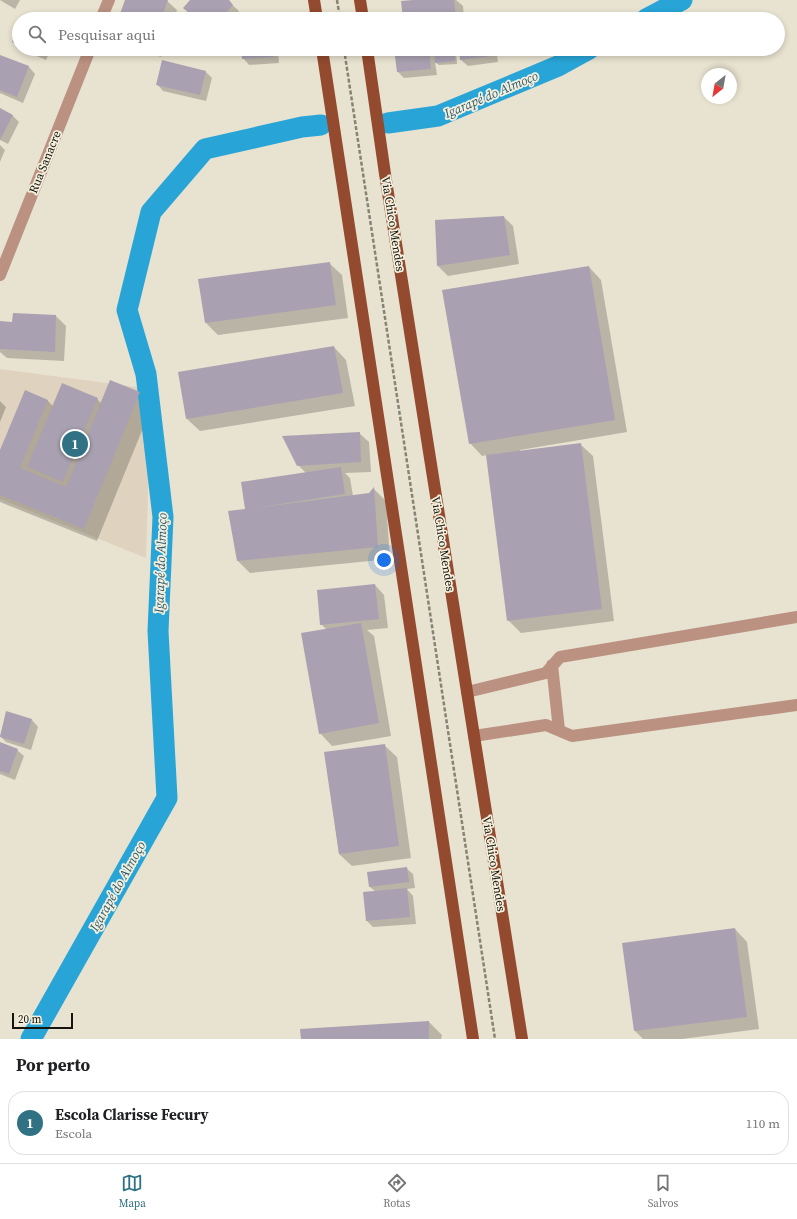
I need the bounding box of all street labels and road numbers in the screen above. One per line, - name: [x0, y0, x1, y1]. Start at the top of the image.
- street label: Rua Sanacre: [25, 128, 65, 196]
- street label: Via Chico Mendes: [378, 175, 408, 273]
- street label: Via Chico Mendes: [428, 495, 458, 593]
- street label: Via Chico Mendes: [479, 815, 509, 913]

